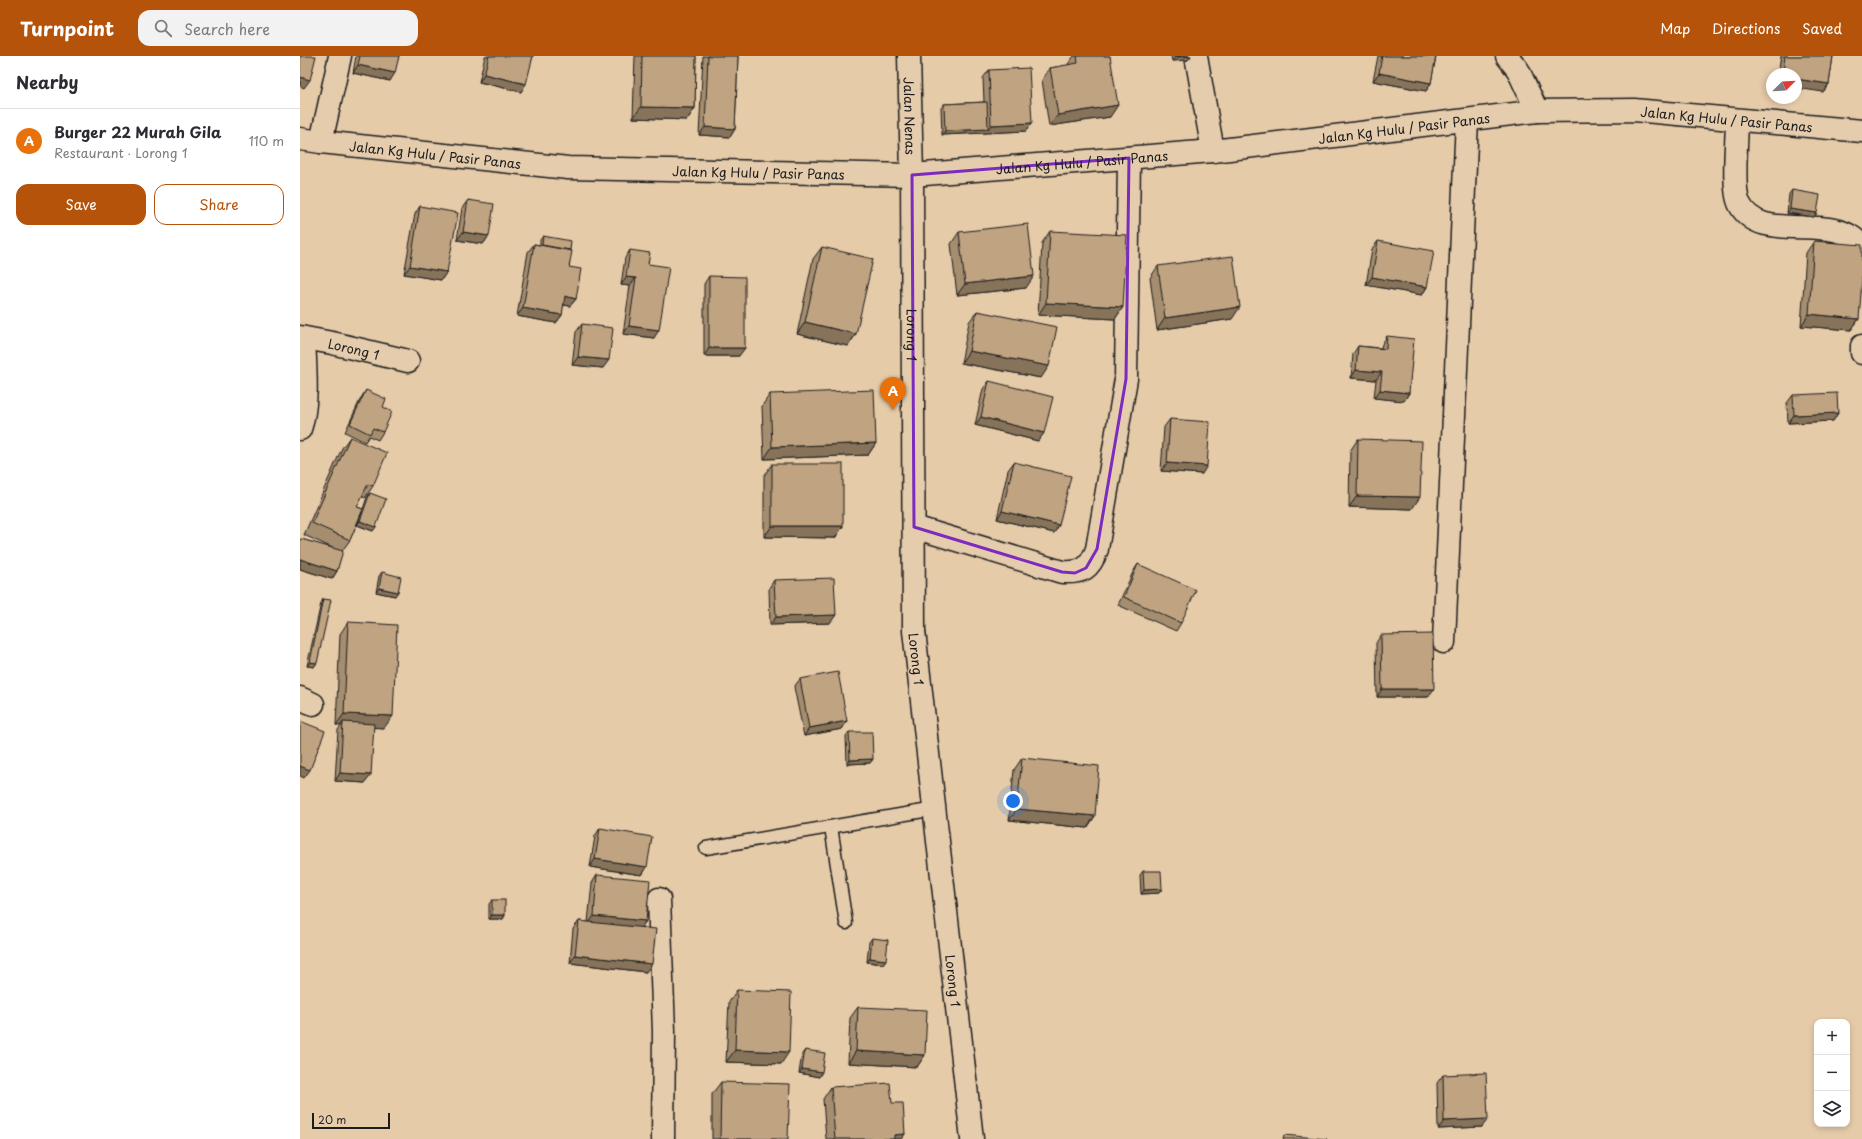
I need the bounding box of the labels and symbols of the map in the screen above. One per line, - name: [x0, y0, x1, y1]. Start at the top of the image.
- north arrow: [1766, 68, 1802, 104]
- street label: Jalan Nenas: [900, 77, 921, 155]
- street label: Jalan Kg Hulu / Pasir Panas: [1640, 101, 1813, 136]
- street label: Jalan Kg Hulu / Pasir Panas: [1317, 107, 1491, 147]
- street label: Jalan Kg Hulu / Pasir Panas: [348, 136, 522, 173]
- street label: Jalan Kg Hulu / Pasir Panas: [995, 145, 1169, 178]
- street label: Jalan Kg Hulu / Pasir Panas: [672, 161, 845, 183]
- street label: Lorong 1: [903, 309, 922, 361]
- street label: Lorong 1: [327, 333, 382, 363]
- pin: A: [880, 377, 906, 410]
- street label: Lorong 1: [905, 632, 930, 686]
- your location: [1003, 791, 1023, 811]
- street label: Lorong 1: [942, 954, 966, 1008]
- scale bar: [312, 1111, 390, 1130]

